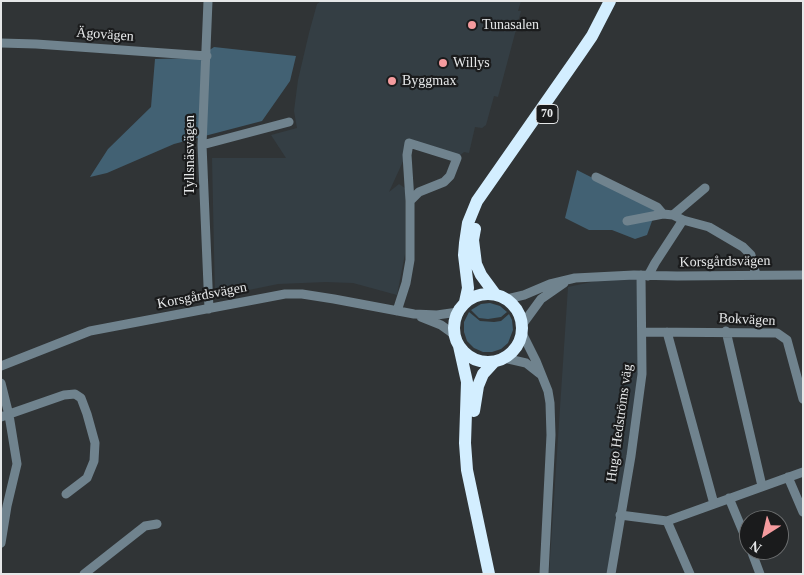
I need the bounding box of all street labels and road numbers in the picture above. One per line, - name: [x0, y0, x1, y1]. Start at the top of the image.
- street label: Ägovägen: [76, 25, 134, 45]
- road number: 70: [536, 105, 558, 124]
- street label: Tyllsnäsvägen: [182, 115, 198, 195]
- street label: Korsgårdsvägen: [679, 253, 771, 271]
- street label: Korsgårdsvägen: [156, 279, 248, 313]
- street label: Bokvägen: [718, 310, 776, 330]
- street label: Hugo Hedströms väg: [603, 363, 637, 483]

